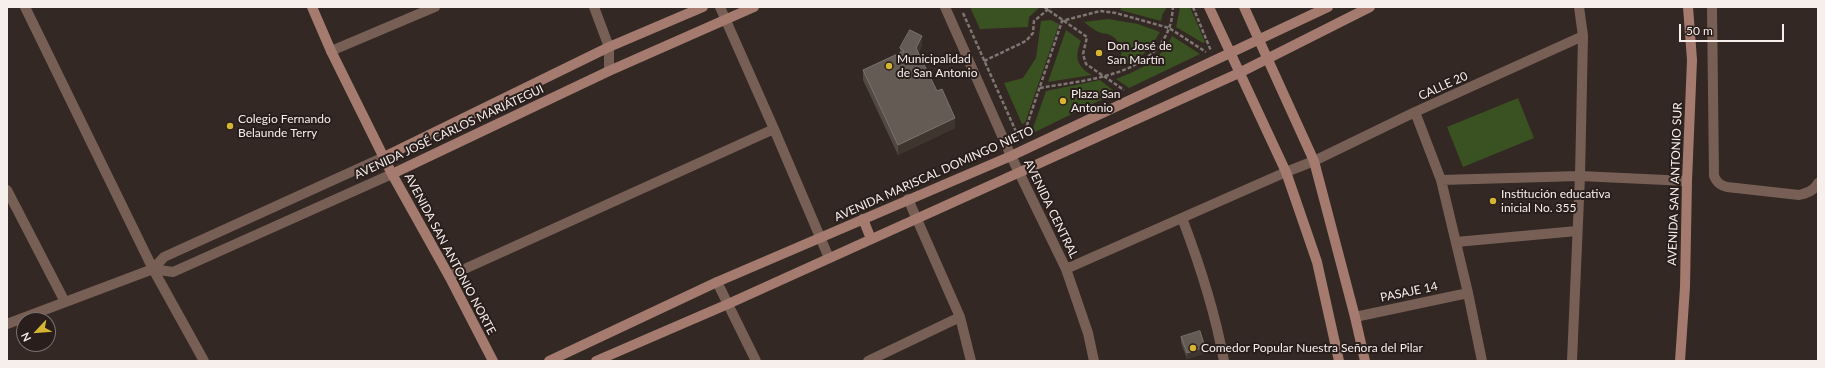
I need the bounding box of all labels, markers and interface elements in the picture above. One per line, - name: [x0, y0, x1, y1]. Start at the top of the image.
- scale bar: [1681, 16, 1786, 42]
- text: 50 m: [1686, 23, 1713, 38]
- place label: Don José de San Martín: [1107, 39, 1172, 67]
- marker: Don José de San Martín: [1094, 48, 1104, 58]
- place label: Municipalidad de San Antonio: [897, 52, 977, 80]
- marker: Municipalidad de San Antonio: [884, 61, 894, 71]
- street label: CALLE 20: [1416, 69, 1470, 103]
- street label: AVENIDA JOSÉ CARLOS MARIÁTEGUI: [352, 82, 546, 182]
- place label: Plaza San Antonio: [1071, 87, 1121, 115]
- marker: Plaza San Antonio: [1058, 96, 1068, 106]
- street label: AVENIDA SAN ANTONIO SUR: [1665, 102, 1685, 266]
- place label: Colegio Fernando Belaunde Terry: [238, 112, 331, 140]
- marker: Colegio Fernando Belaunde Terry: [225, 121, 235, 131]
- street label: AVENIDA MARISCAL DOMINGO NIETO: [832, 123, 1036, 225]
- street label: AVENIDA CENTRAL: [1021, 157, 1081, 261]
- street label: AVENIDA SAN ANTONIO NORTE: [401, 171, 499, 337]
- place label: Institución educativa inicial No. 355: [1501, 187, 1611, 215]
- marker: Institución educativa inicial No. 355: [1488, 196, 1498, 206]
- street label: PASAJE 14: [1379, 279, 1439, 305]
- north arrow: [16, 312, 56, 352]
- text: N: [18, 330, 33, 344]
- place label: Comedor Popular Nuestra Señora del Pilar: [1201, 341, 1423, 355]
- marker: Comedor Popular Nuestra Señora del Pilar: [1188, 343, 1198, 353]

